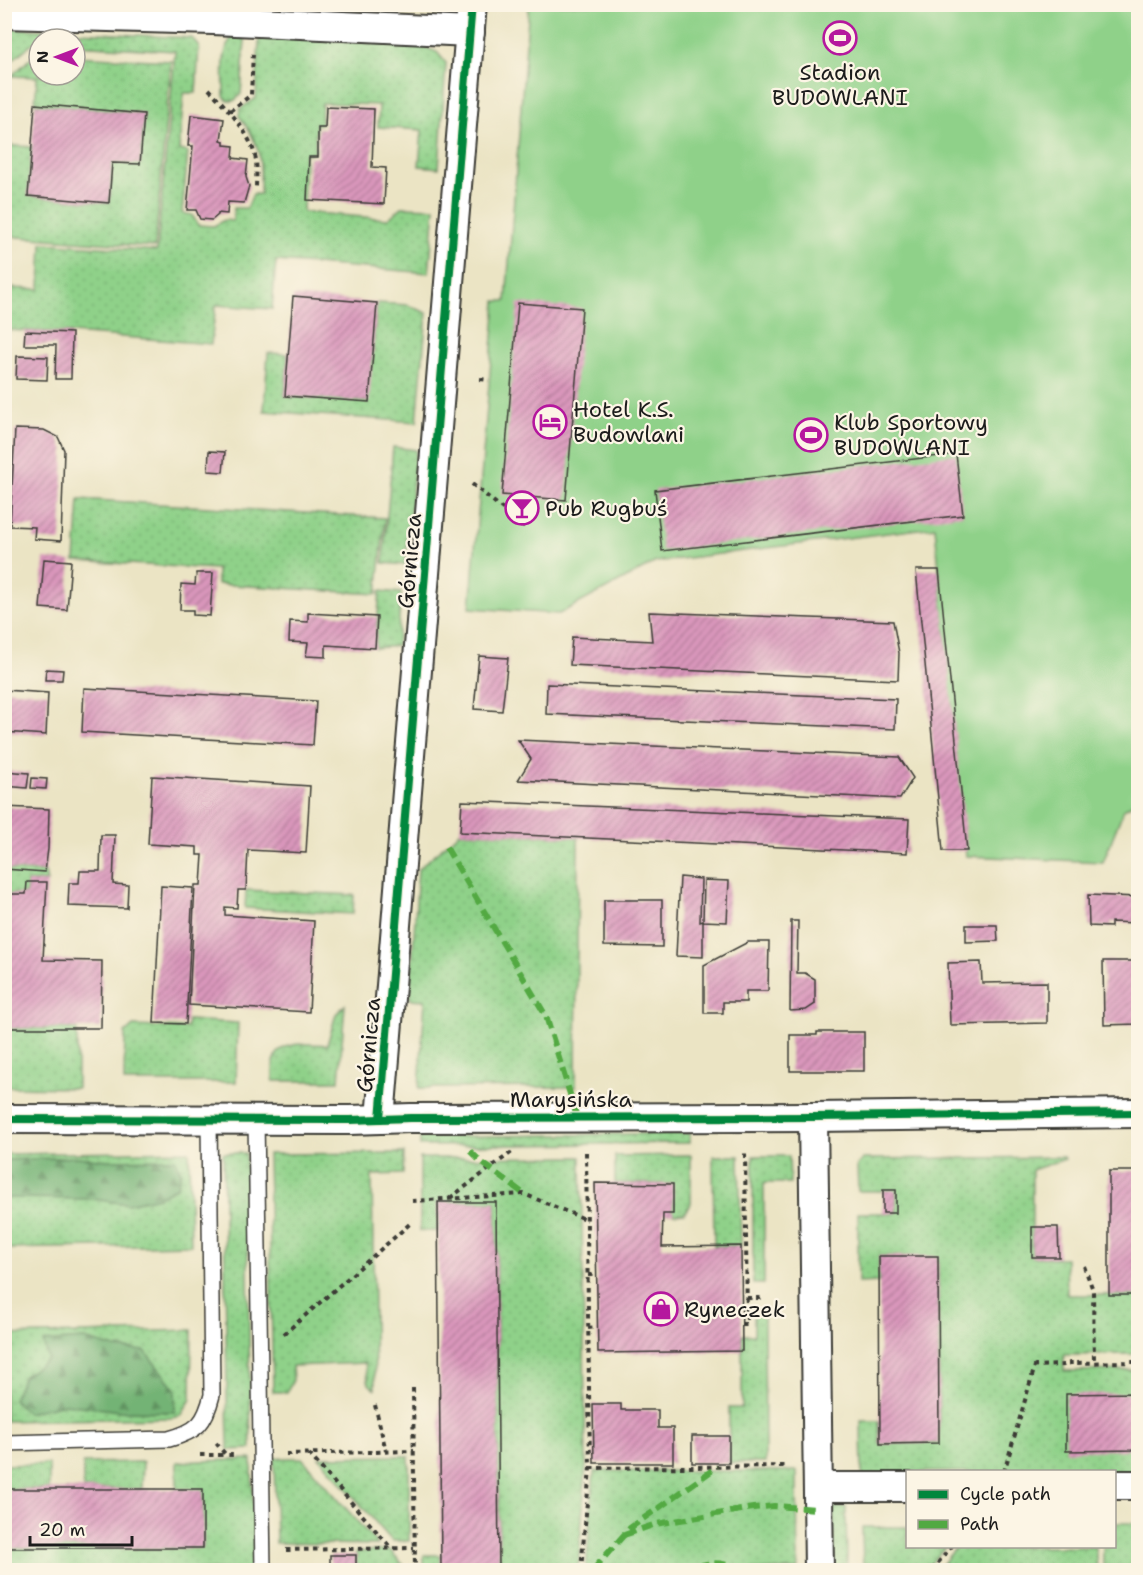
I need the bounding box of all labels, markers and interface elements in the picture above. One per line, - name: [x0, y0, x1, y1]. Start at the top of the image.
- sports icon: Stadion BUDOWLANI: [822, 20, 858, 56]
- north arrow: [27, 27, 87, 87]
- text: N: [32, 51, 53, 63]
- place label: Stadion BUDOWLANI: [772, 58, 908, 112]
- place label: Hotel K.S. Budowlani: [573, 395, 684, 449]
- hotel icon: Hotel K.S. Budowlani: [532, 404, 568, 440]
- place label: Klub Sportowy BUDOWLANI: [834, 408, 988, 462]
- sports icon: Klub Sportowy BUDOWLANI: [793, 417, 829, 453]
- bar icon: Pub Rugbuś: [504, 490, 540, 526]
- place label: Pub Rugbuś: [545, 494, 668, 523]
- street label: Górnicza: [391, 512, 428, 610]
- street label: Górnicza: [350, 996, 387, 1094]
- street label: Marysińska: [510, 1085, 633, 1114]
- shop icon: Ryneczek: [643, 1291, 679, 1327]
- place label: Ryneczek: [684, 1295, 785, 1324]
- legend: [906, 1470, 1116, 1548]
- text: Cycle path: [960, 1482, 1051, 1506]
- scale bar: [30, 1509, 132, 1547]
- text: Path: [960, 1512, 999, 1536]
- text: 20 m: [39, 1518, 85, 1542]

